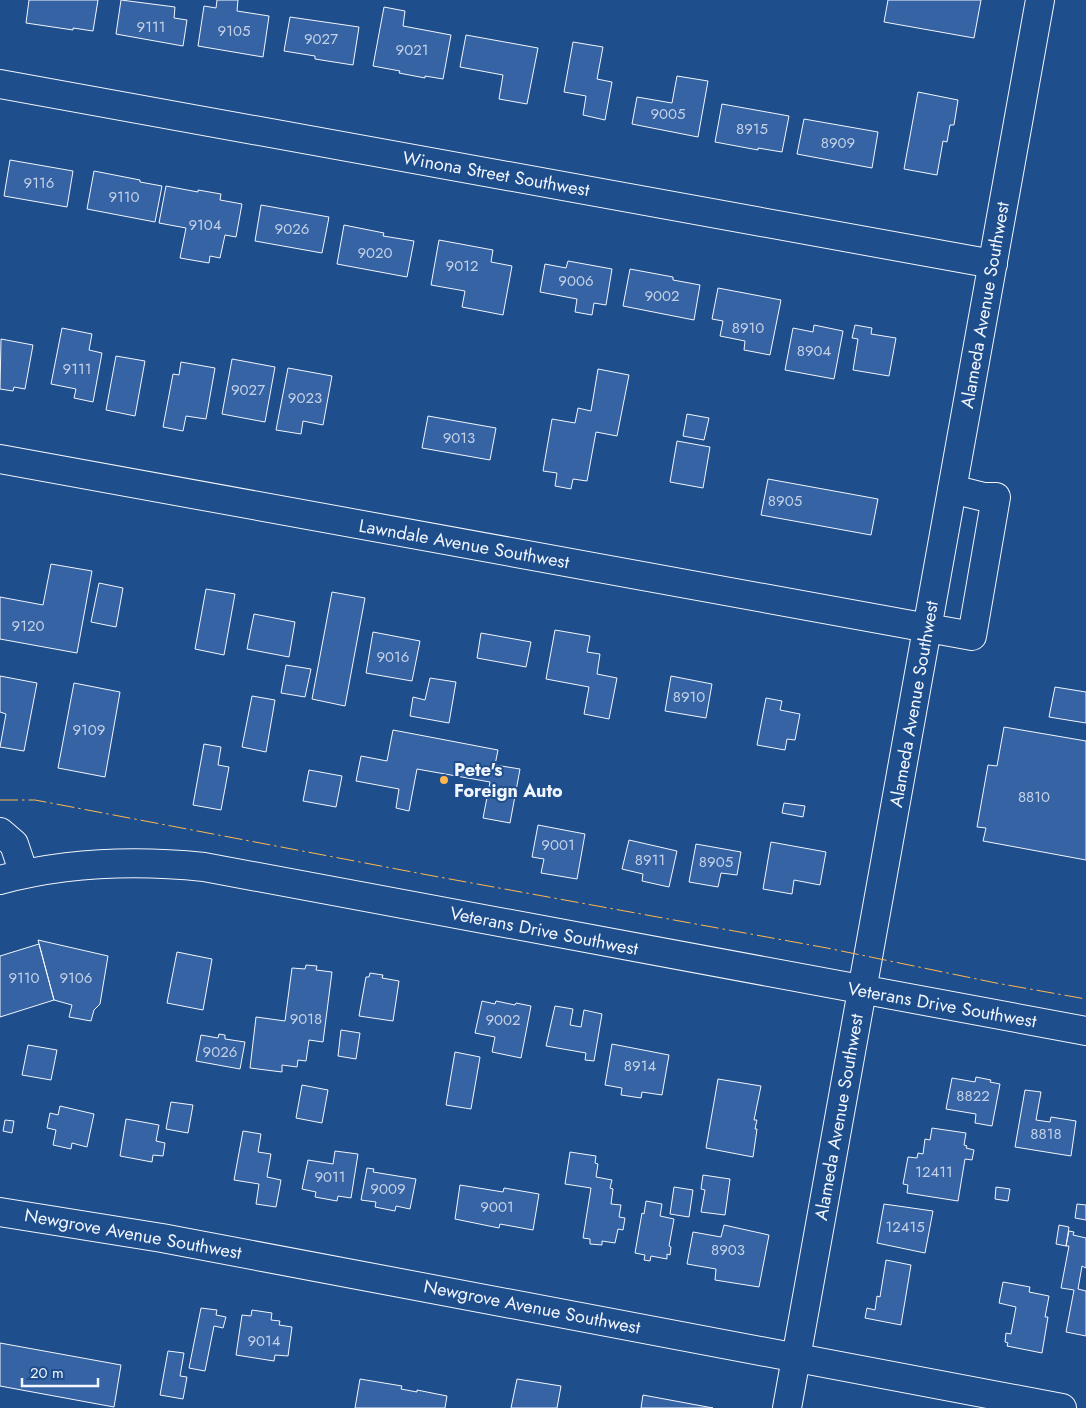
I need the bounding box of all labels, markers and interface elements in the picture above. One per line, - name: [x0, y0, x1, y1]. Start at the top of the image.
- house number: 9111: [137, 16, 165, 38]
- house number: 9105: [218, 20, 250, 42]
- house number: 9027: [304, 28, 338, 50]
- house number: 9021: [396, 39, 428, 61]
- house number: 9005: [650, 103, 686, 125]
- house number: 8915: [736, 118, 768, 140]
- house number: 8909: [821, 132, 855, 154]
- street label: Winona Street Southwest: [401, 145, 592, 203]
- house number: 9116: [24, 172, 54, 194]
- house number: 9110: [108, 186, 140, 208]
- street label: Alameda Avenue Southwest: [954, 199, 1016, 410]
- house number: 9104: [188, 214, 222, 236]
- house number: 9026: [275, 218, 309, 240]
- house number: 9020: [357, 242, 393, 264]
- house number: 9012: [446, 255, 478, 277]
- house number: 9006: [558, 270, 594, 292]
- house number: 9002: [644, 285, 680, 307]
- house number: 8910: [732, 317, 764, 339]
- house number: 8904: [797, 340, 832, 362]
- house number: 9111: [63, 358, 91, 380]
- house number: 9027: [231, 379, 265, 401]
- house number: 9023: [288, 387, 322, 409]
- house number: 9013: [443, 427, 475, 449]
- house number: 8905: [768, 490, 802, 512]
- street label: Lawndale Avenue Southwest: [357, 513, 572, 575]
- street label: Alameda Avenue Southwest: [883, 598, 945, 809]
- house number: 9120: [12, 615, 44, 637]
- house number: 9016: [376, 646, 410, 668]
- house number: 8910: [673, 686, 705, 708]
- house number: 9109: [72, 719, 106, 741]
- place label: Pete's Foreign Auto: [454, 757, 563, 804]
- marker: Pete's Foreign Auto: [438, 774, 450, 786]
- house number: 8810: [1018, 786, 1050, 808]
- house number: 9001: [541, 834, 575, 856]
- house number: 8911: [635, 849, 665, 871]
- house number: 8905: [699, 851, 733, 873]
- street label: Veterans Drive Southwest: [448, 900, 641, 962]
- house number: 9110: [8, 967, 40, 989]
- house number: 9106: [59, 967, 93, 989]
- street label: Veterans Drive Southwest: [846, 976, 1039, 1035]
- house number: 9018: [290, 1008, 322, 1030]
- house number: 9002: [485, 1009, 521, 1031]
- street label: Alameda Avenue Southwest: [808, 1011, 870, 1222]
- house number: 9026: [203, 1041, 237, 1063]
- house number: 8914: [624, 1055, 656, 1077]
- house number: 8822: [956, 1085, 990, 1107]
- house number: 8818: [1030, 1123, 1062, 1145]
- house number: 12411: [915, 1161, 953, 1183]
- house number: 9011: [314, 1166, 346, 1188]
- house number: 9009: [370, 1178, 406, 1200]
- house number: 9001: [480, 1196, 514, 1218]
- street label: Newgrove Avenue Southwest: [22, 1202, 244, 1266]
- house number: 12415: [885, 1216, 925, 1238]
- house number: 8903: [711, 1239, 745, 1261]
- street label: Newgrove Avenue Southwest: [422, 1273, 643, 1341]
- house number: 9014: [247, 1330, 281, 1352]
- scale bar: [22, 1356, 99, 1388]
- text: 20 m: [30, 1362, 64, 1384]

